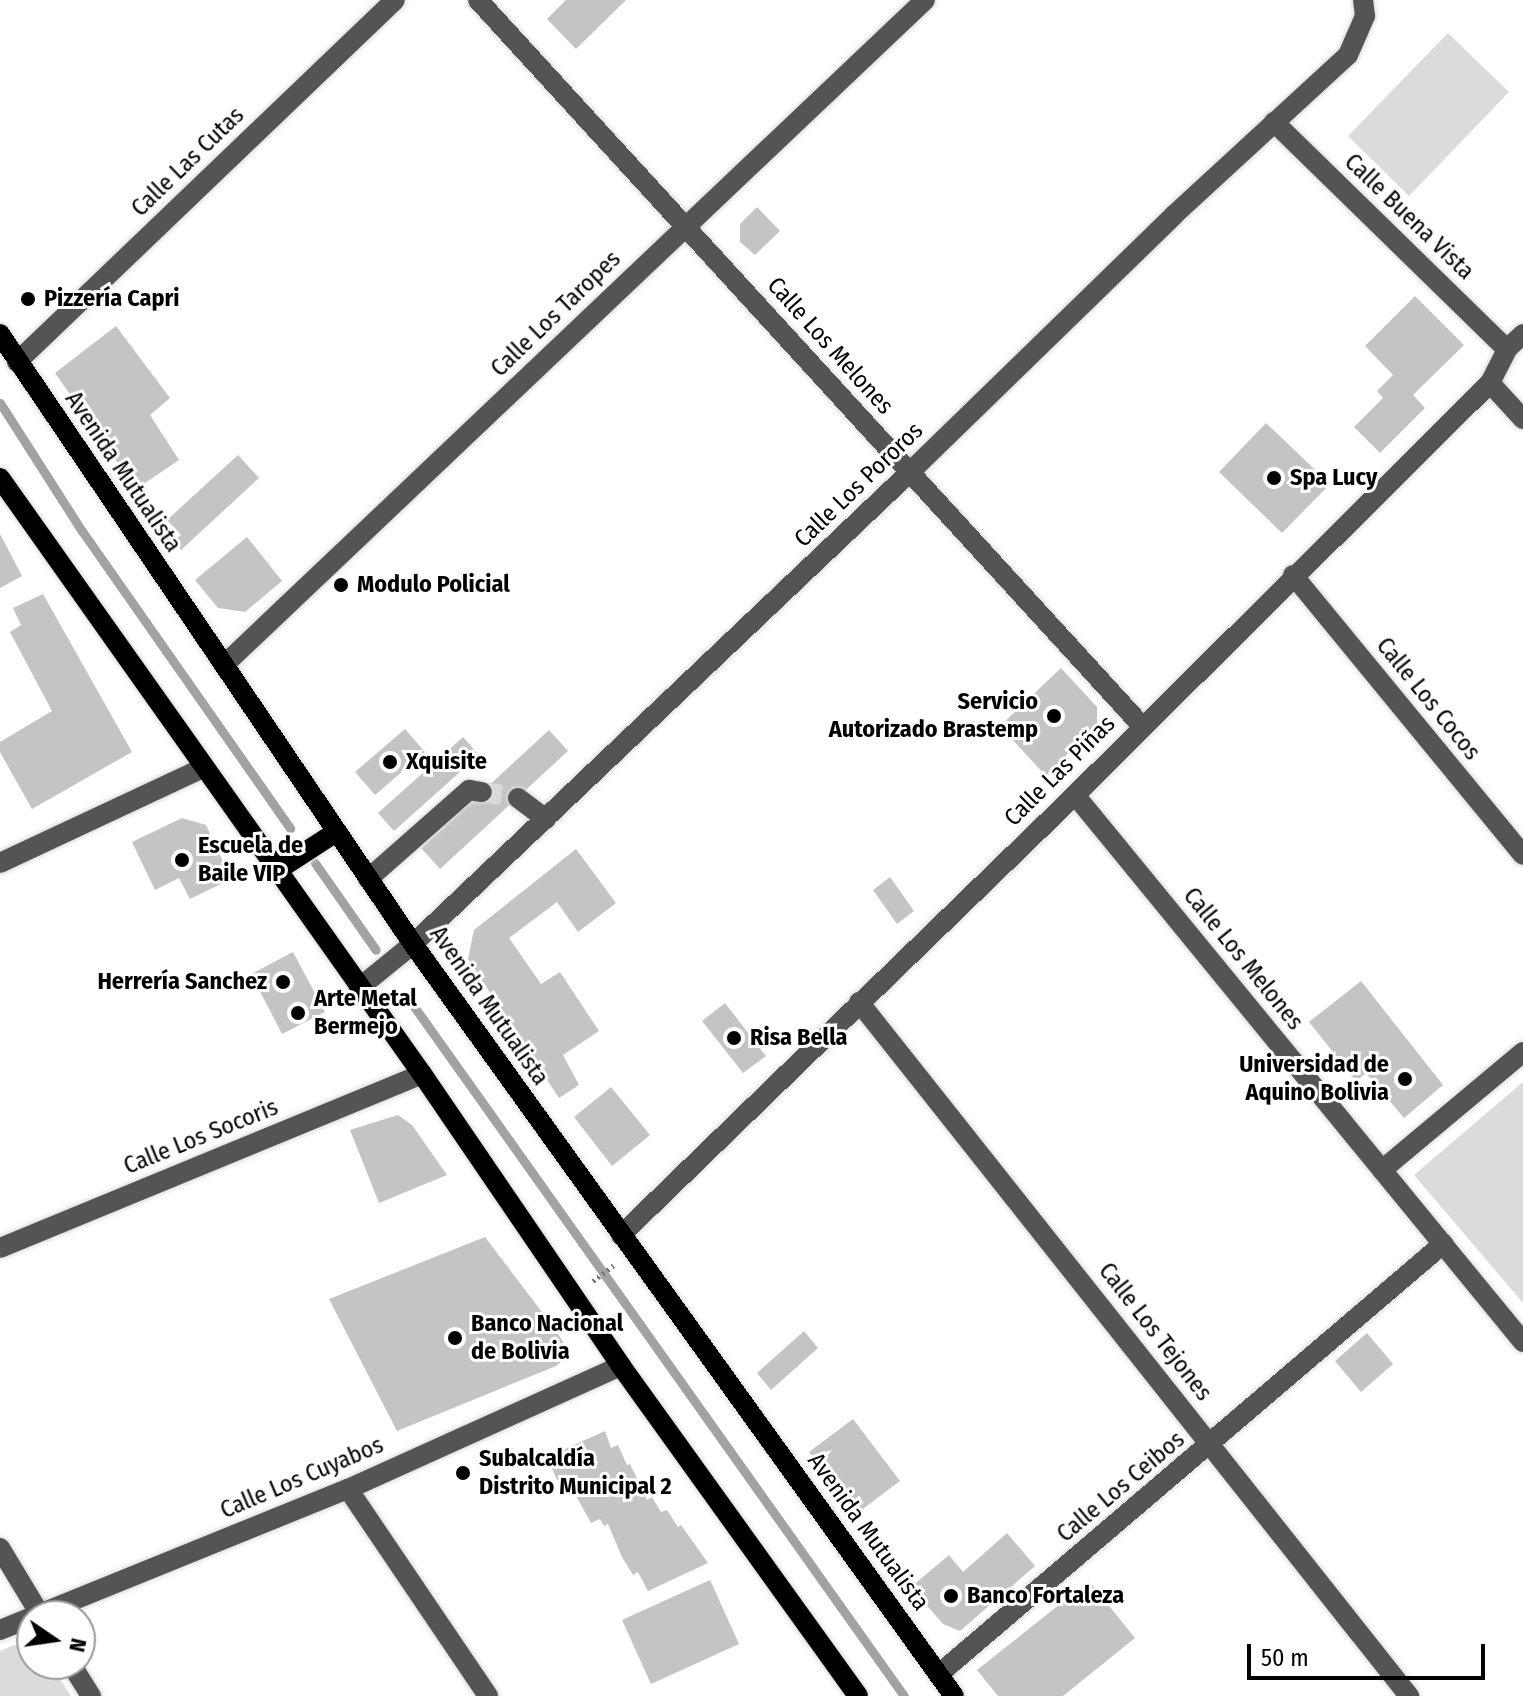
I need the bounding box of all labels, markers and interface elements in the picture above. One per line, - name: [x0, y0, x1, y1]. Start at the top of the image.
- street label: Calle Las Cutas: [126, 101, 250, 223]
- street label: Calle Buena Vista: [1338, 148, 1480, 286]
- street label: Calle Los Taropes: [485, 245, 627, 383]
- street label: Calle Los Melones: [761, 271, 899, 421]
- place label: Pizzería Capri: [44, 285, 180, 313]
- marker: Pizzería Capri: [19, 290, 37, 308]
- street label: Avenida Mutualista: [59, 386, 187, 558]
- street label: Calle Los Pororos: [789, 416, 929, 554]
- place label: Spa Lucy: [1290, 464, 1377, 492]
- marker: Spa Lucy: [1265, 469, 1283, 487]
- place label: Modulo Policial: [357, 571, 510, 599]
- marker: Modulo Policial: [332, 576, 350, 594]
- street label: Calle Los Cocos: [1370, 632, 1486, 766]
- place label: Servicio Autorizado Brastemp: [829, 688, 1038, 744]
- marker: Servicio Autorizado Brastemp: [1045, 707, 1063, 725]
- street label: Calle Las Piñas: [999, 710, 1121, 832]
- place label: Xquisite: [406, 748, 487, 776]
- marker: Xquisite: [381, 753, 399, 771]
- place label: Escuela de Baile VIP: [198, 832, 303, 888]
- marker: Escuela de Baile VIP: [173, 851, 191, 869]
- street label: Calle Los Melones: [1177, 882, 1309, 1036]
- street label: Avenida Mutualista: [423, 921, 555, 1091]
- place label: Herrería Sanchez: [97, 968, 267, 996]
- marker: Herrería Sanchez: [274, 973, 292, 991]
- place label: Arte Metal Bermejo: [314, 985, 417, 1041]
- marker: Arte Metal Bermejo: [289, 1004, 307, 1022]
- place label: Risa Bella: [750, 1024, 848, 1052]
- marker: Risa Bella: [725, 1029, 743, 1047]
- place label: Universidad de Aquino Bolivia: [1239, 1051, 1389, 1107]
- marker: Universidad de Aquino Bolivia: [1396, 1070, 1414, 1088]
- street label: Calle Los Socoris: [120, 1093, 282, 1181]
- street label: Calle Los Tejones: [1092, 1257, 1218, 1407]
- place label: Banco Nacional de Bolivia: [471, 1310, 623, 1366]
- marker: Banco Nacional de Bolivia: [446, 1329, 464, 1347]
- street label: Calle Los Ceibos: [1051, 1425, 1191, 1549]
- street label: Calle Los Cuyabos: [216, 1431, 388, 1525]
- place label: Subalcaldía Distrito Municipal 2: [479, 1445, 672, 1501]
- street label: Avenida Mutualista: [801, 1448, 935, 1616]
- marker: Subalcaldía Distrito Municipal 2: [454, 1464, 472, 1482]
- place label: Banco Fortaleza: [967, 1582, 1124, 1610]
- marker: Banco Fortaleza: [942, 1587, 960, 1605]
- north arrow: [16, 1600, 96, 1680]
- scale bar: [1251, 1628, 1489, 1678]
- text: N: [63, 1636, 93, 1655]
- text: 50 m: [1261, 1644, 1309, 1672]

